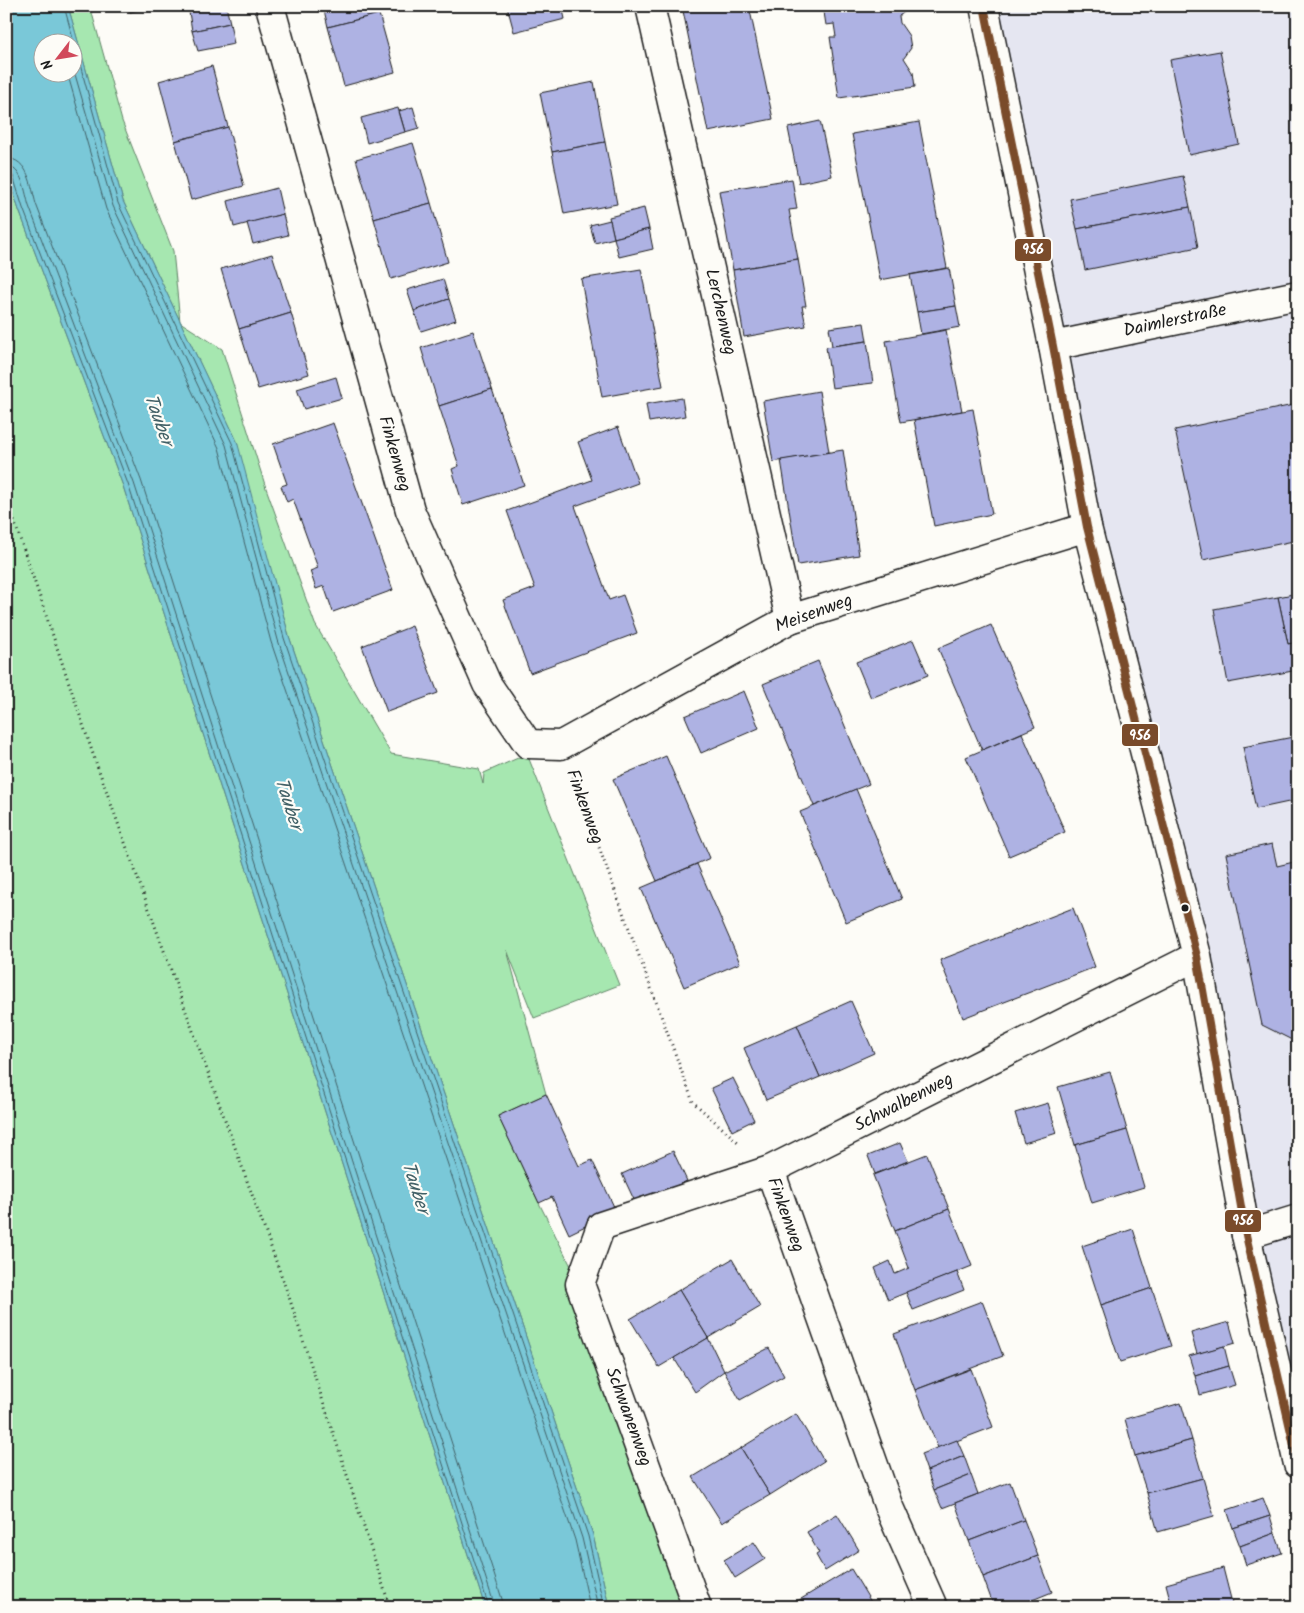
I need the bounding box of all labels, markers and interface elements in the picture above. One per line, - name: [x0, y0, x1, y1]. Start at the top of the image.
- north arrow: [32, 32, 82, 82]
- text: N: [36, 55, 59, 74]
- line badge: 956: [1014, 238, 1052, 262]
- text: 956: [1022, 239, 1044, 261]
- street label: Lerchenweg: [696, 266, 744, 358]
- street label: Daimlerstraße: [1121, 296, 1229, 346]
- water label: Tauber: [135, 390, 182, 454]
- street label: Finkenweg: [369, 412, 419, 496]
- street label: Meisenweg: [771, 587, 857, 641]
- line badge: 956: [1121, 723, 1159, 747]
- text: 956: [1129, 725, 1151, 747]
- street label: Finkenweg: [557, 765, 611, 849]
- water label: Tauber: [266, 774, 312, 837]
- unlabelled marker: [1180, 903, 1190, 913]
- street label: Schwalbenweg: [849, 1066, 959, 1140]
- water label: Tauber: [393, 1158, 439, 1221]
- street label: Finkenweg: [758, 1173, 812, 1257]
- line badge: 956: [1224, 1209, 1262, 1233]
- text: 956: [1232, 1210, 1254, 1232]
- street label: Schwanenweg: [597, 1363, 659, 1471]

